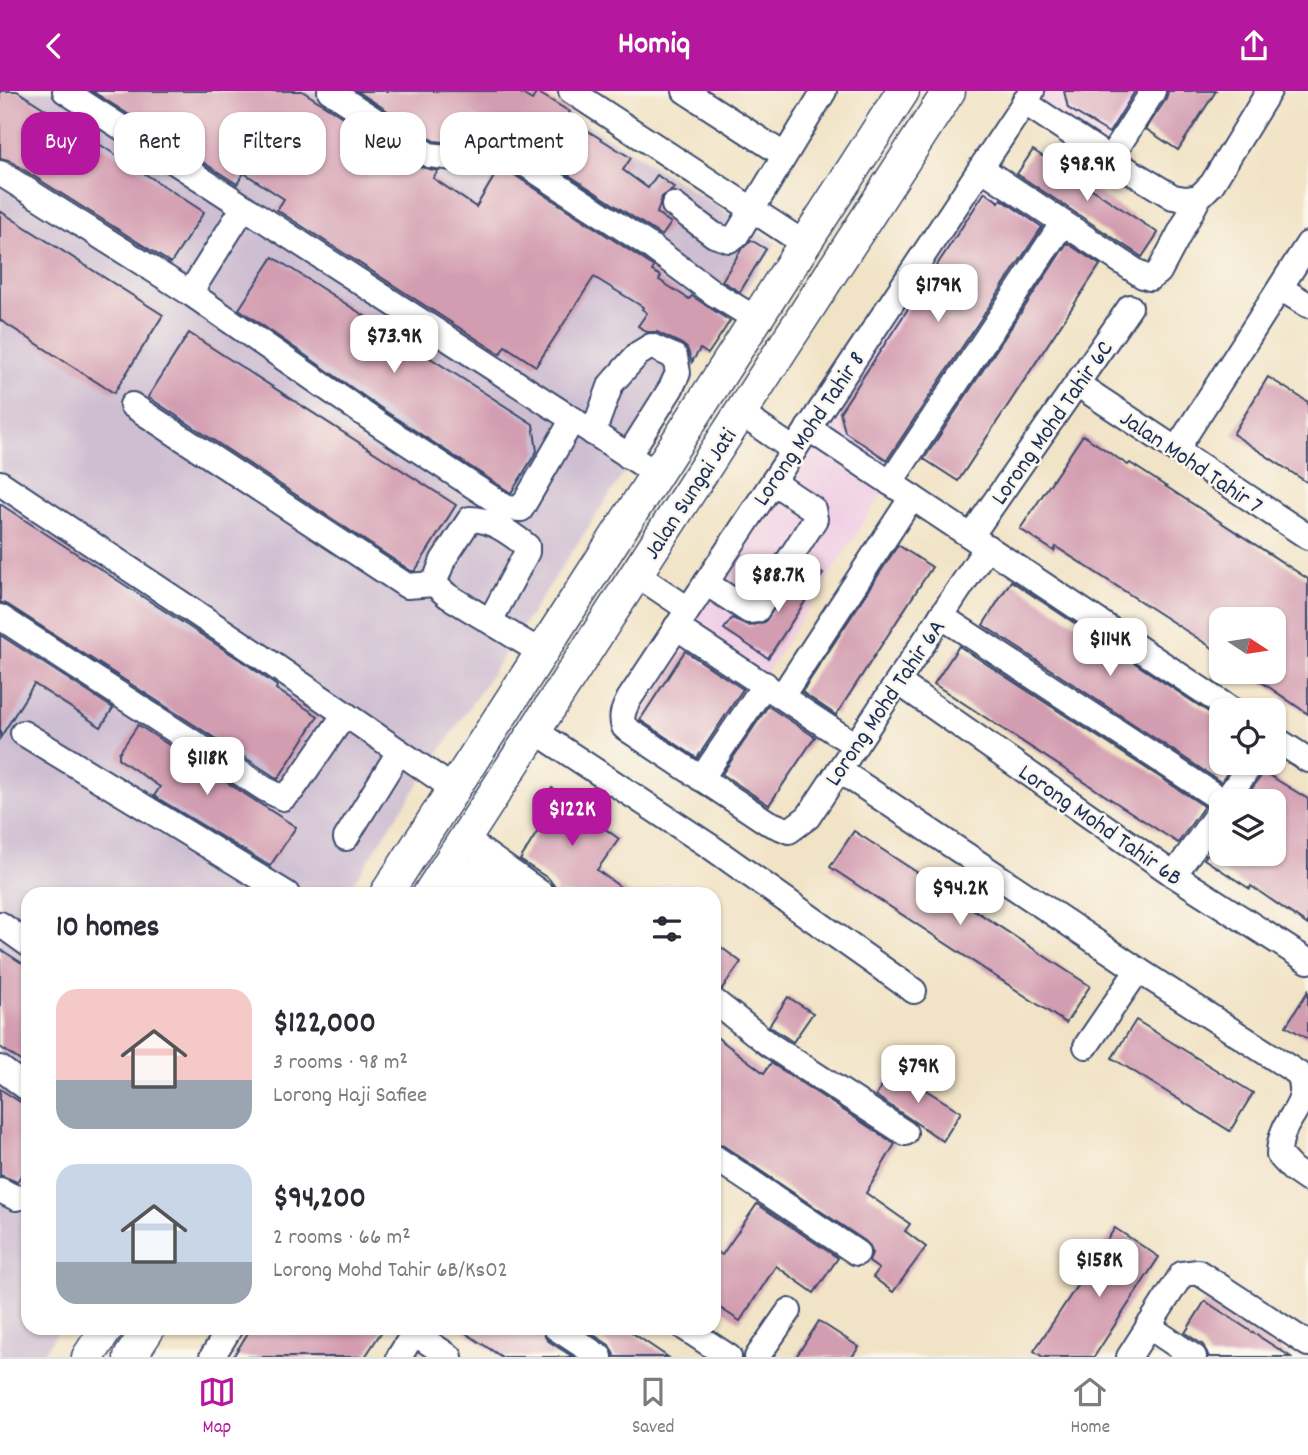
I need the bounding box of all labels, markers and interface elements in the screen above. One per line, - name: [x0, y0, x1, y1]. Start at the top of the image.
- text: Homiq: [618, 23, 690, 69]
- icon: back: [35, 27, 73, 65]
- icon: share: [1235, 27, 1273, 65]
- chip: Buy: [21, 112, 100, 175]
- chip: Rent: [114, 112, 205, 175]
- chip: Filters: [219, 112, 326, 175]
- chip: New: [340, 112, 426, 175]
- chip: Apartment: [440, 112, 588, 175]
- pin: $98.9K: [1030, 143, 1144, 203]
- text: $98.9K: [1059, 149, 1115, 182]
- pin: $179K: [889, 265, 987, 324]
- text: $179K: [915, 270, 961, 303]
- pin: $73.9K: [337, 315, 451, 375]
- text: $73.9K: [366, 321, 422, 354]
- street label: Lorong Mohd Tahir 6C: [984, 334, 1123, 513]
- street label: Lorong Mohd Tahir 8: [746, 346, 875, 514]
- street label: Jalan Mohd Tahir 7: [1112, 403, 1269, 524]
- street label: Jalan Sungai Jati: [636, 422, 747, 567]
- pin: $88.7K: [721, 554, 835, 614]
- text: $88.7K: [751, 560, 805, 593]
- north arrow: [1209, 607, 1286, 684]
- map controls: [1209, 607, 1286, 866]
- street label: Lorong Mohd Tahir 6A: [818, 613, 955, 794]
- pin: $114K: [1061, 619, 1159, 678]
- text: $114K: [1089, 624, 1131, 657]
- button: locate: [1209, 698, 1286, 775]
- pin: $118K: [158, 737, 256, 797]
- text: $118K: [186, 743, 228, 776]
- street label: Lorong Mohd Tahir 6B: [1010, 757, 1188, 896]
- pin: $122K: [523, 789, 621, 848]
- button: layers: [1209, 789, 1286, 866]
- text: $122K: [548, 794, 596, 827]
- pin: $94.2K: [903, 867, 1017, 927]
- text: $94.2K: [932, 873, 988, 906]
- text: 10 homes: [56, 908, 159, 951]
- icon: filters: [648, 910, 686, 948]
- text: $122,000: [273, 1004, 376, 1047]
- icon: home: [112, 1017, 196, 1101]
- pin: $79K: [877, 1045, 959, 1105]
- text: 3 rooms · 98 m²: [273, 1047, 408, 1080]
- text: $79K: [897, 1051, 939, 1084]
- text: Lorong Haji Safiee: [273, 1080, 427, 1113]
- text: $94,200: [273, 1179, 366, 1222]
- icon: home: [112, 1192, 196, 1276]
- text: 2 rooms · 66 m²: [273, 1222, 411, 1255]
- pin: $158K: [1050, 1239, 1148, 1299]
- text: $158K: [1075, 1245, 1123, 1278]
- text: Lorong Mohd Tahir 6B/Ks02: [273, 1255, 508, 1288]
- tab: Map: [198, 1373, 236, 1442]
- tab: Saved: [632, 1373, 674, 1442]
- tab: Home: [1070, 1373, 1110, 1442]

